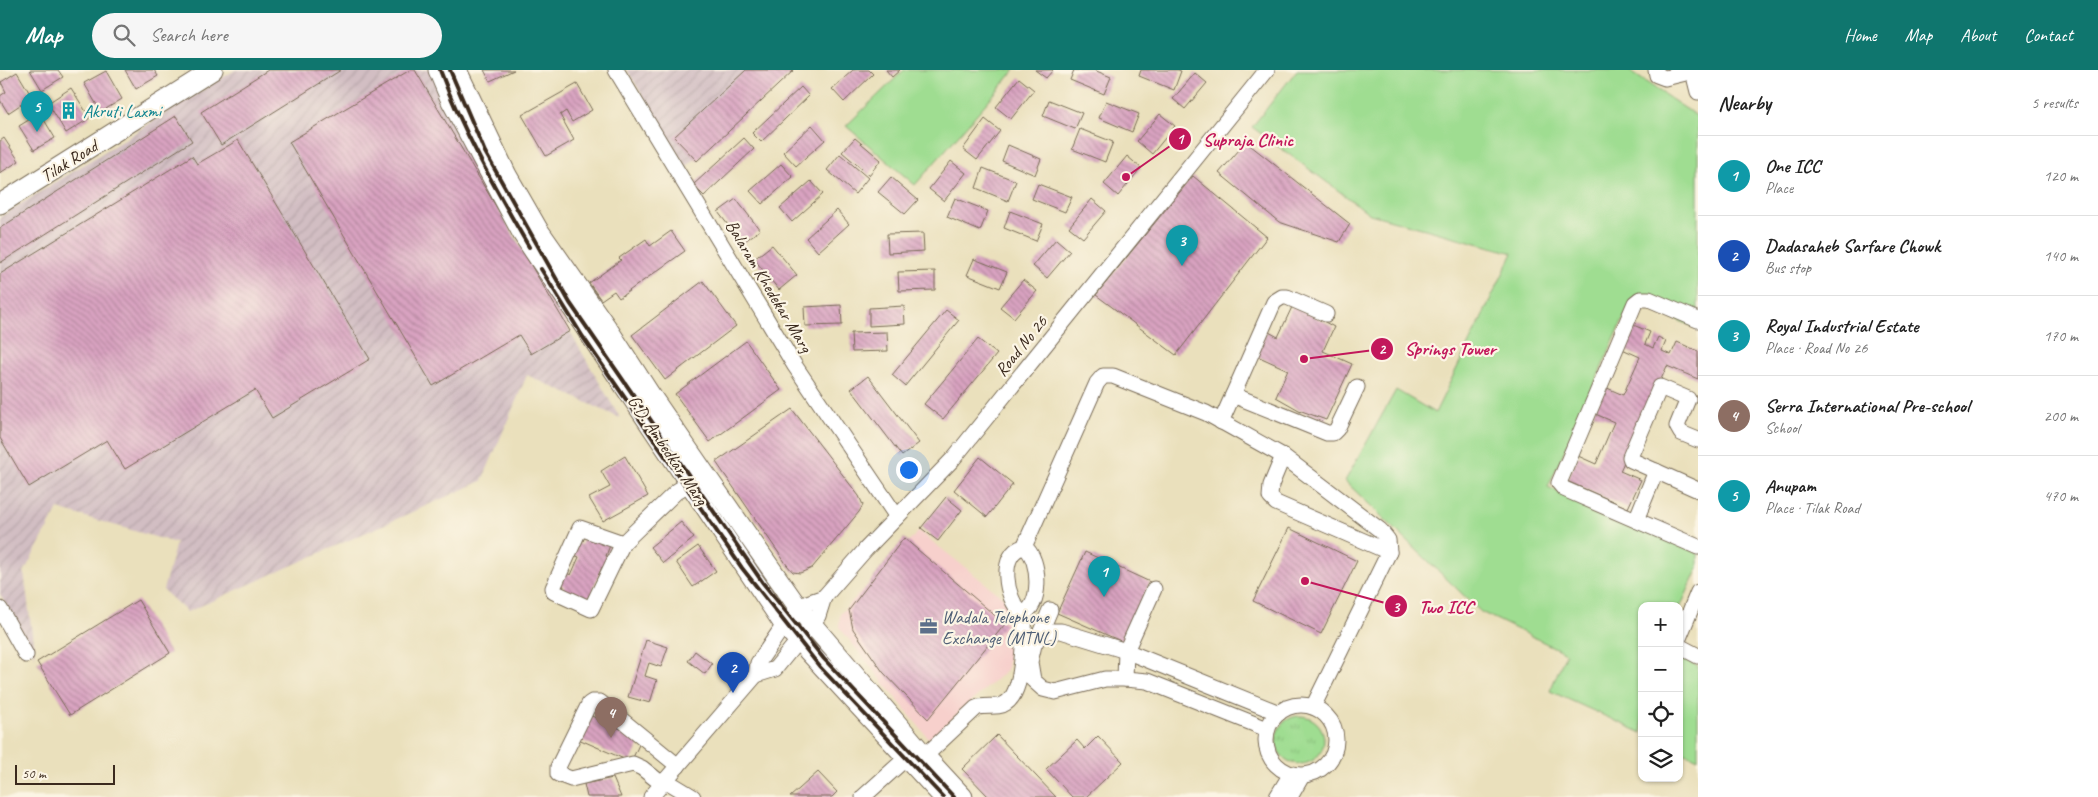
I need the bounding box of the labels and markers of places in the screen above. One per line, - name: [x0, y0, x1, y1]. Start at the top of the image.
- pin: 5: [21, 91, 53, 132]
- place label: Akruti Laxmi: [83, 100, 164, 122]
- building icon: Akruti Laxmi: [59, 101, 79, 121]
- callout: Supraja Clinic: [1168, 122, 1303, 156]
- pin: 3: [1166, 225, 1198, 266]
- callout: Springs Tower: [1370, 332, 1506, 366]
- pin: 1: [1088, 556, 1120, 597]
- callout: Two ICC: [1384, 589, 1483, 623]
- place label: Wadala Telephone Exchange (MTNL): [942, 606, 1057, 649]
- office icon: Wadala Telephone Exchange (MTNL): [918, 617, 938, 637]
- pin: 2: [717, 652, 749, 693]
- pin: 4: [595, 697, 627, 738]

